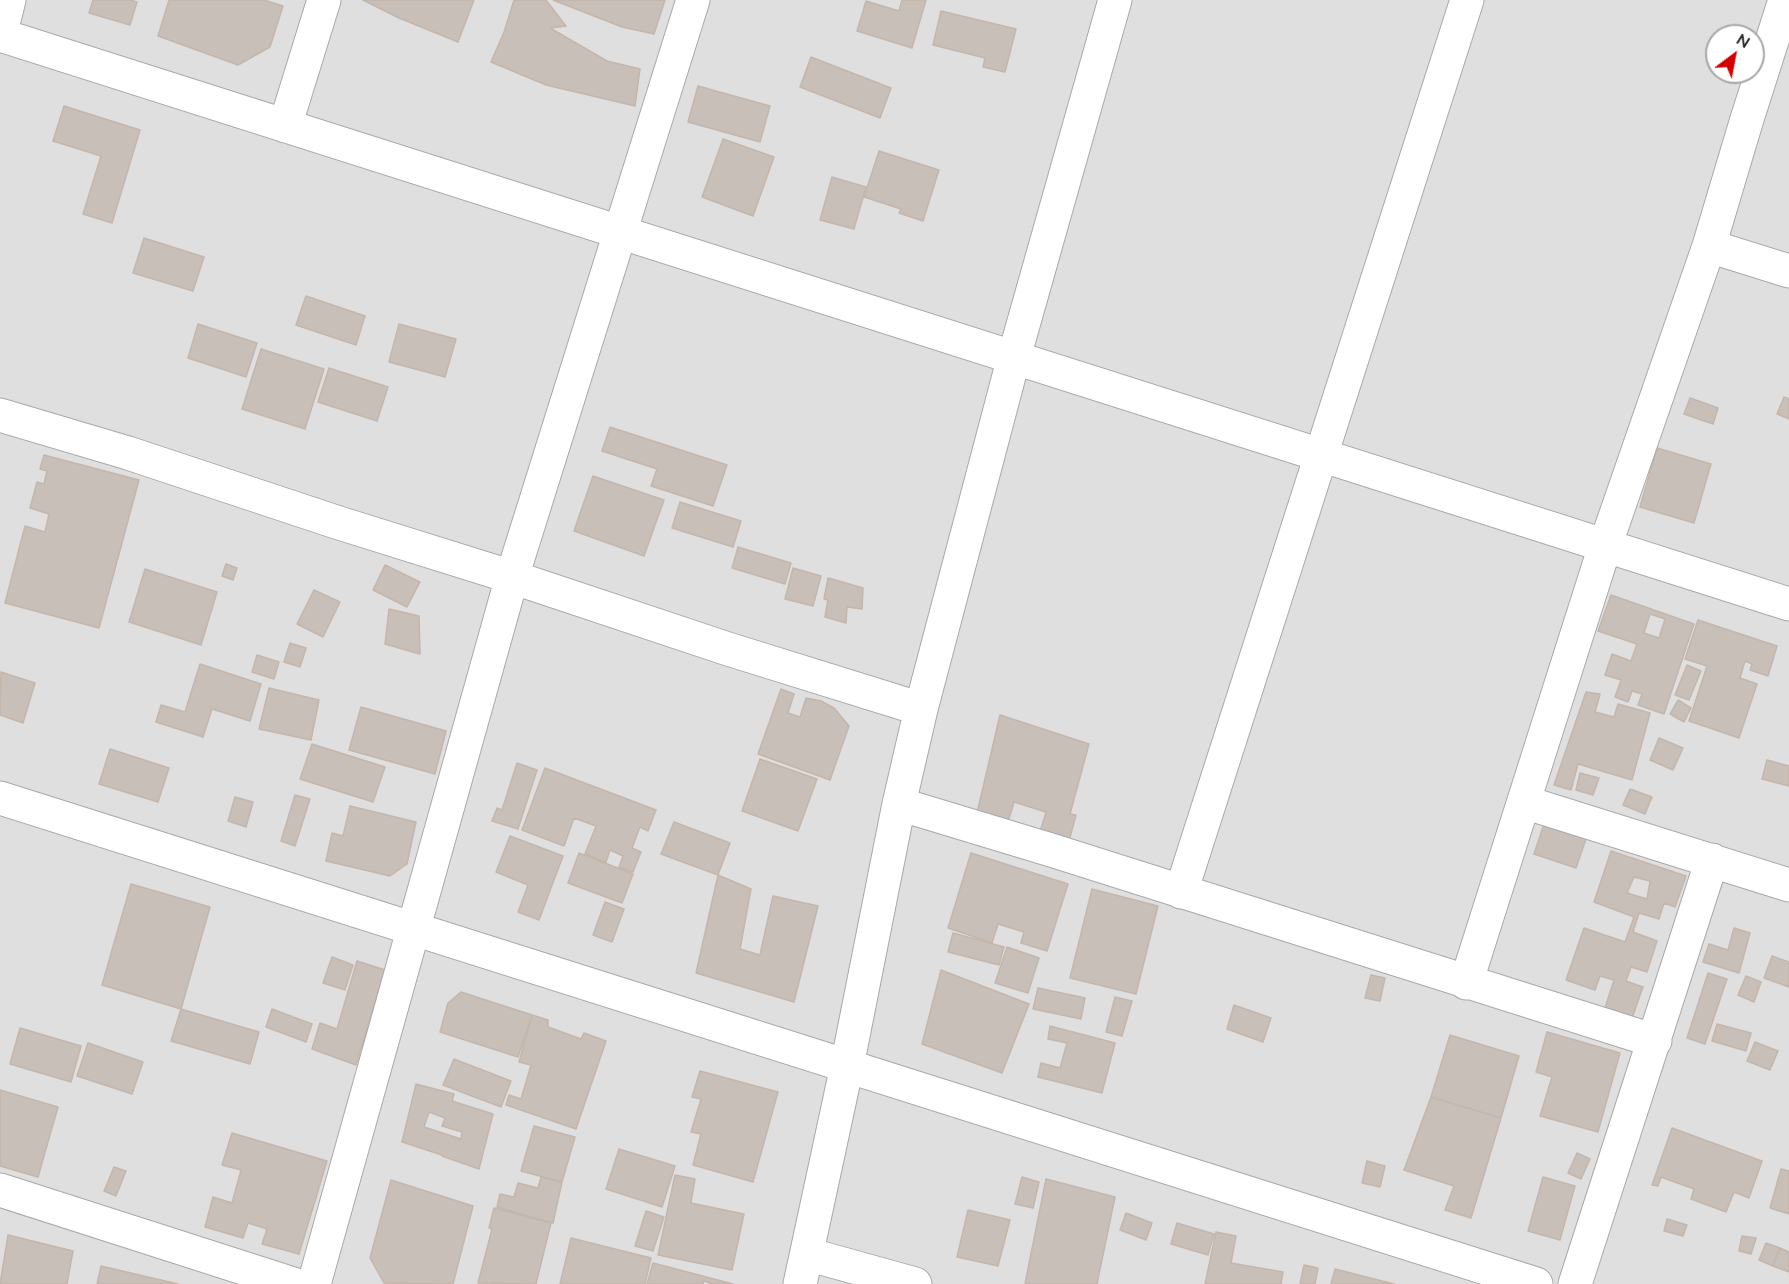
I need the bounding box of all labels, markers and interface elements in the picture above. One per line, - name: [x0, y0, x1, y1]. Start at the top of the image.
- north arrow: [1705, 24, 1765, 84]
- text: N: [1733, 29, 1754, 52]

